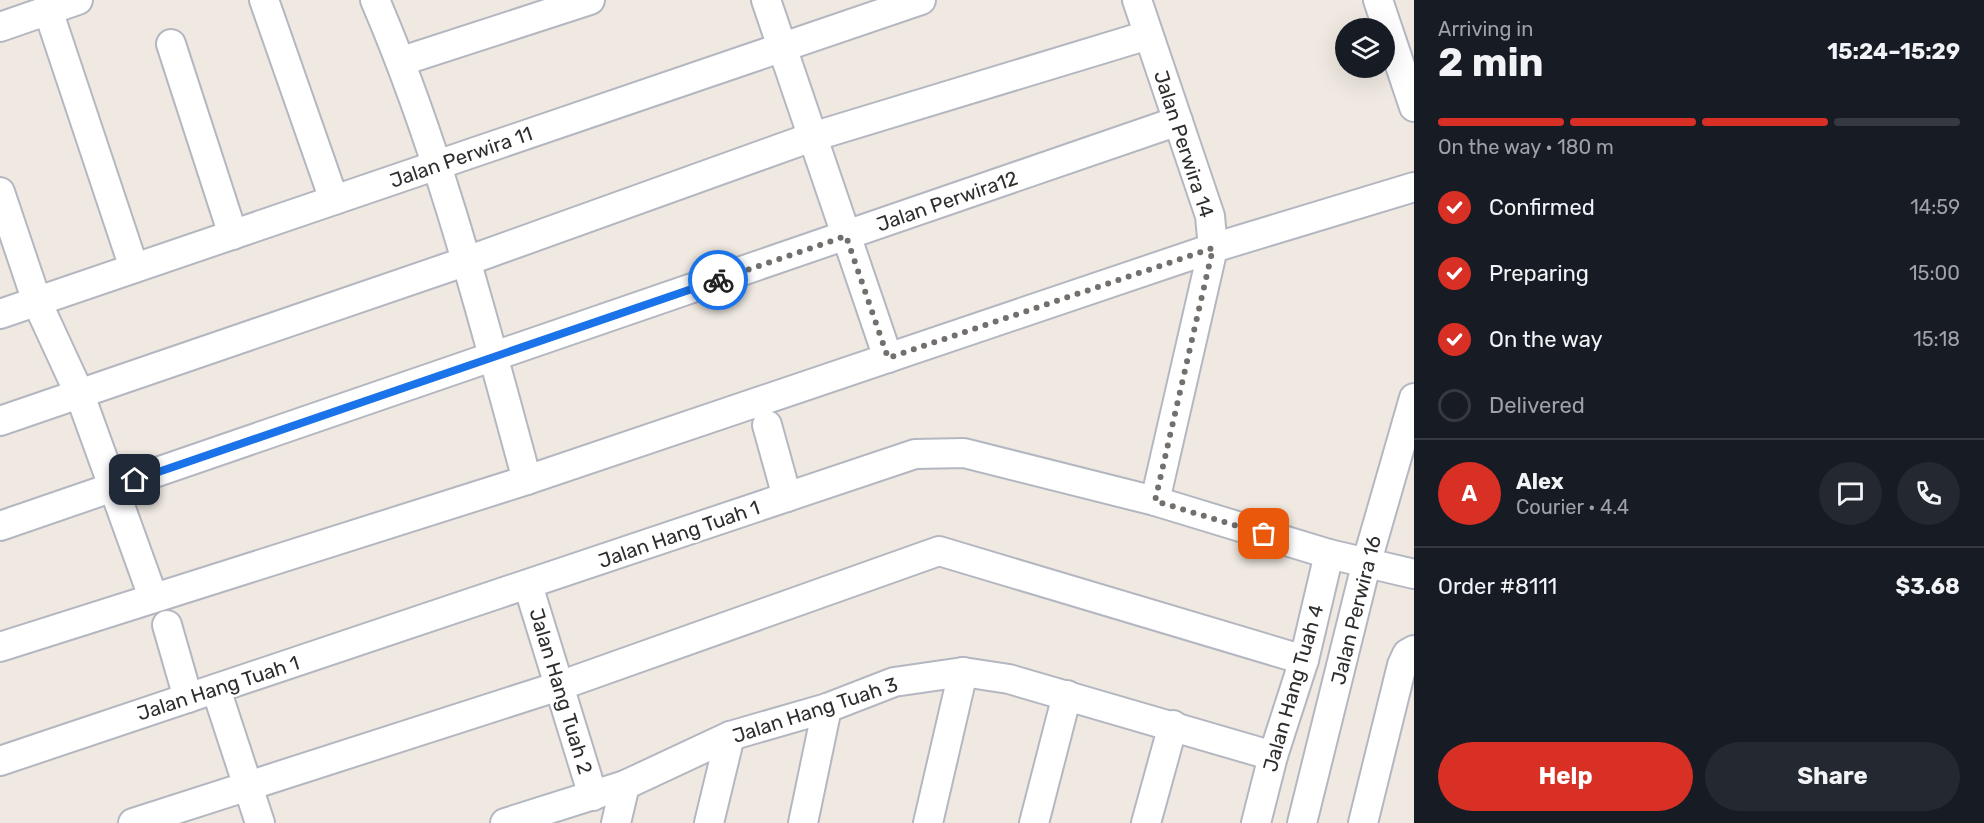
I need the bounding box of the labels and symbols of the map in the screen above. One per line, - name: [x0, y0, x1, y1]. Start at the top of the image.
- street label: Jalan Perwira 14: [1149, 67, 1219, 221]
- street label: Jalan Perwira 11: [386, 121, 536, 193]
- street label: Jalan Perwira12: [873, 166, 1021, 236]
- courier: [688, 250, 748, 310]
- pin: [109, 454, 160, 505]
- street label: Jalan Hang Tuah 1: [595, 495, 763, 573]
- pin: [1238, 508, 1289, 559]
- street label: Jalan Perwira 16: [1326, 533, 1386, 687]
- street label: Jalan Hang Tuah 4: [1258, 602, 1328, 774]
- street label: Jalan Hang Tuah 2: [524, 605, 598, 777]
- street label: Jalan Hang Tuah 1: [134, 650, 302, 726]
- street label: Jalan Hang Tuah 3: [729, 672, 901, 748]

